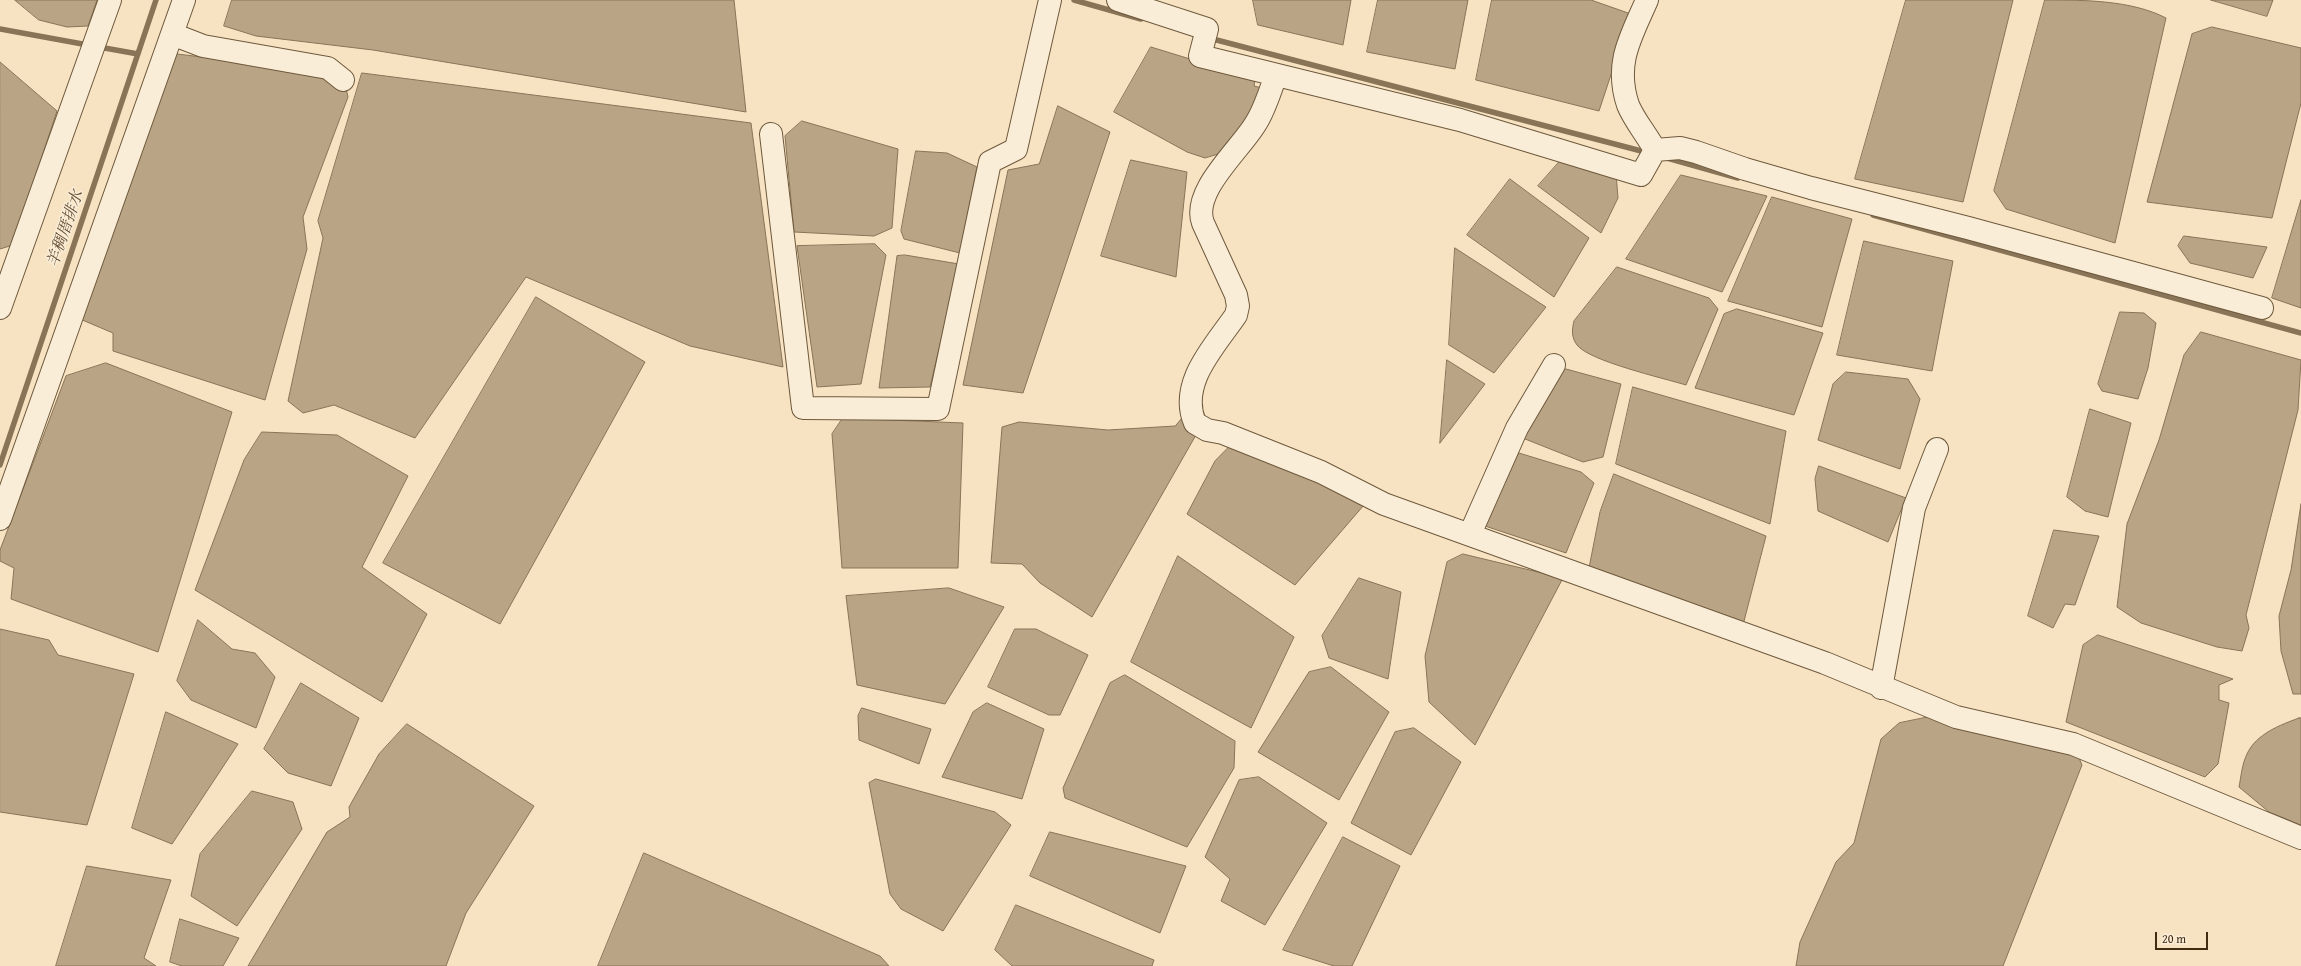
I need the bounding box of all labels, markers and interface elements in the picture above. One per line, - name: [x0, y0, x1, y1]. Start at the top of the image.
- water label: 羊稠厝排水: [44, 188, 88, 270]
- scale bar: [2157, 924, 2210, 950]
- text: 20 m: [2162, 930, 2186, 947]

